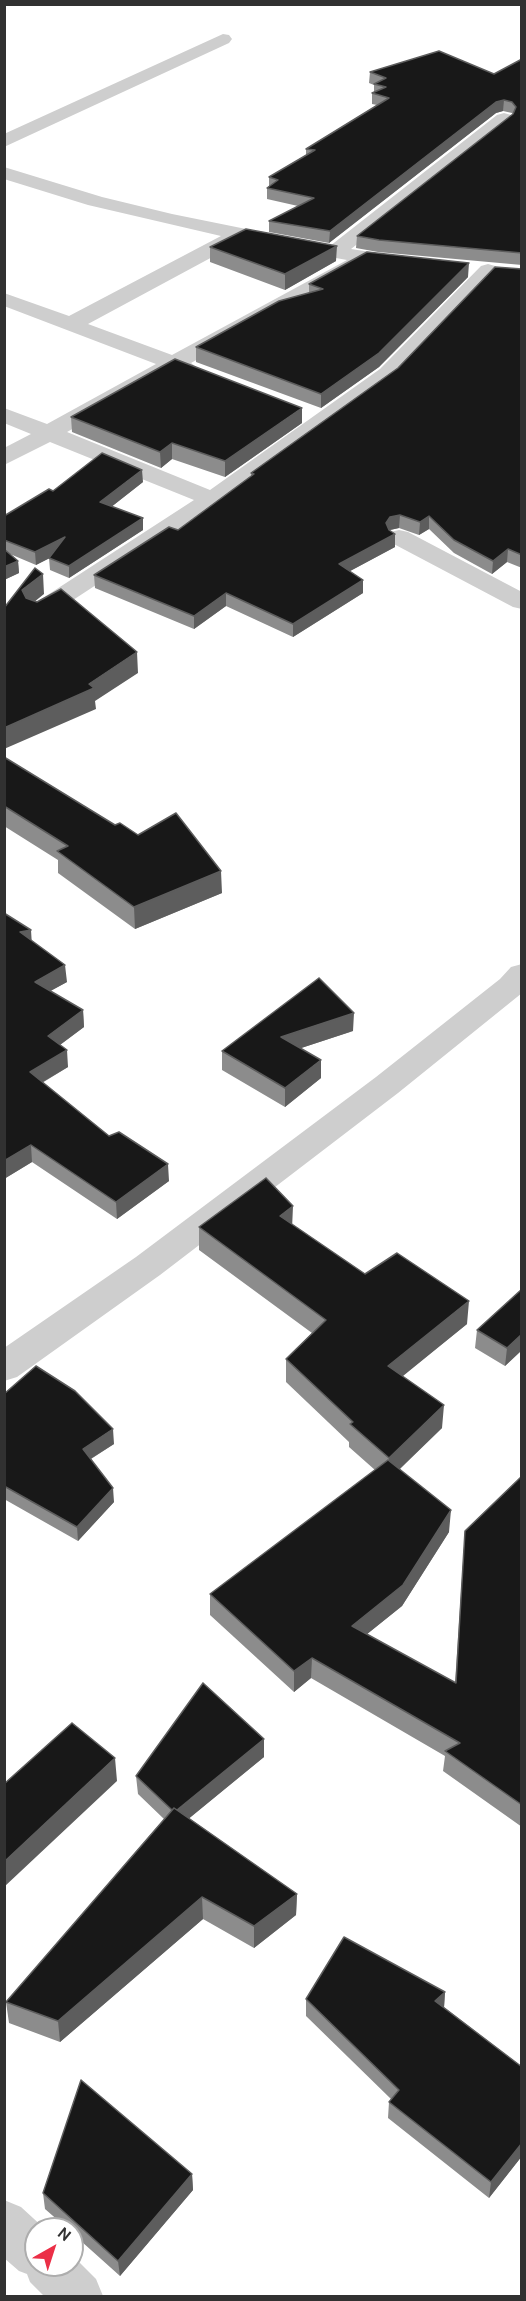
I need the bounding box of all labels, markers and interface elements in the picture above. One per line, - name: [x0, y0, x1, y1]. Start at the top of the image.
- north arrow: [24, 2217, 84, 2277]
- text: N: [54, 2223, 75, 2245]

